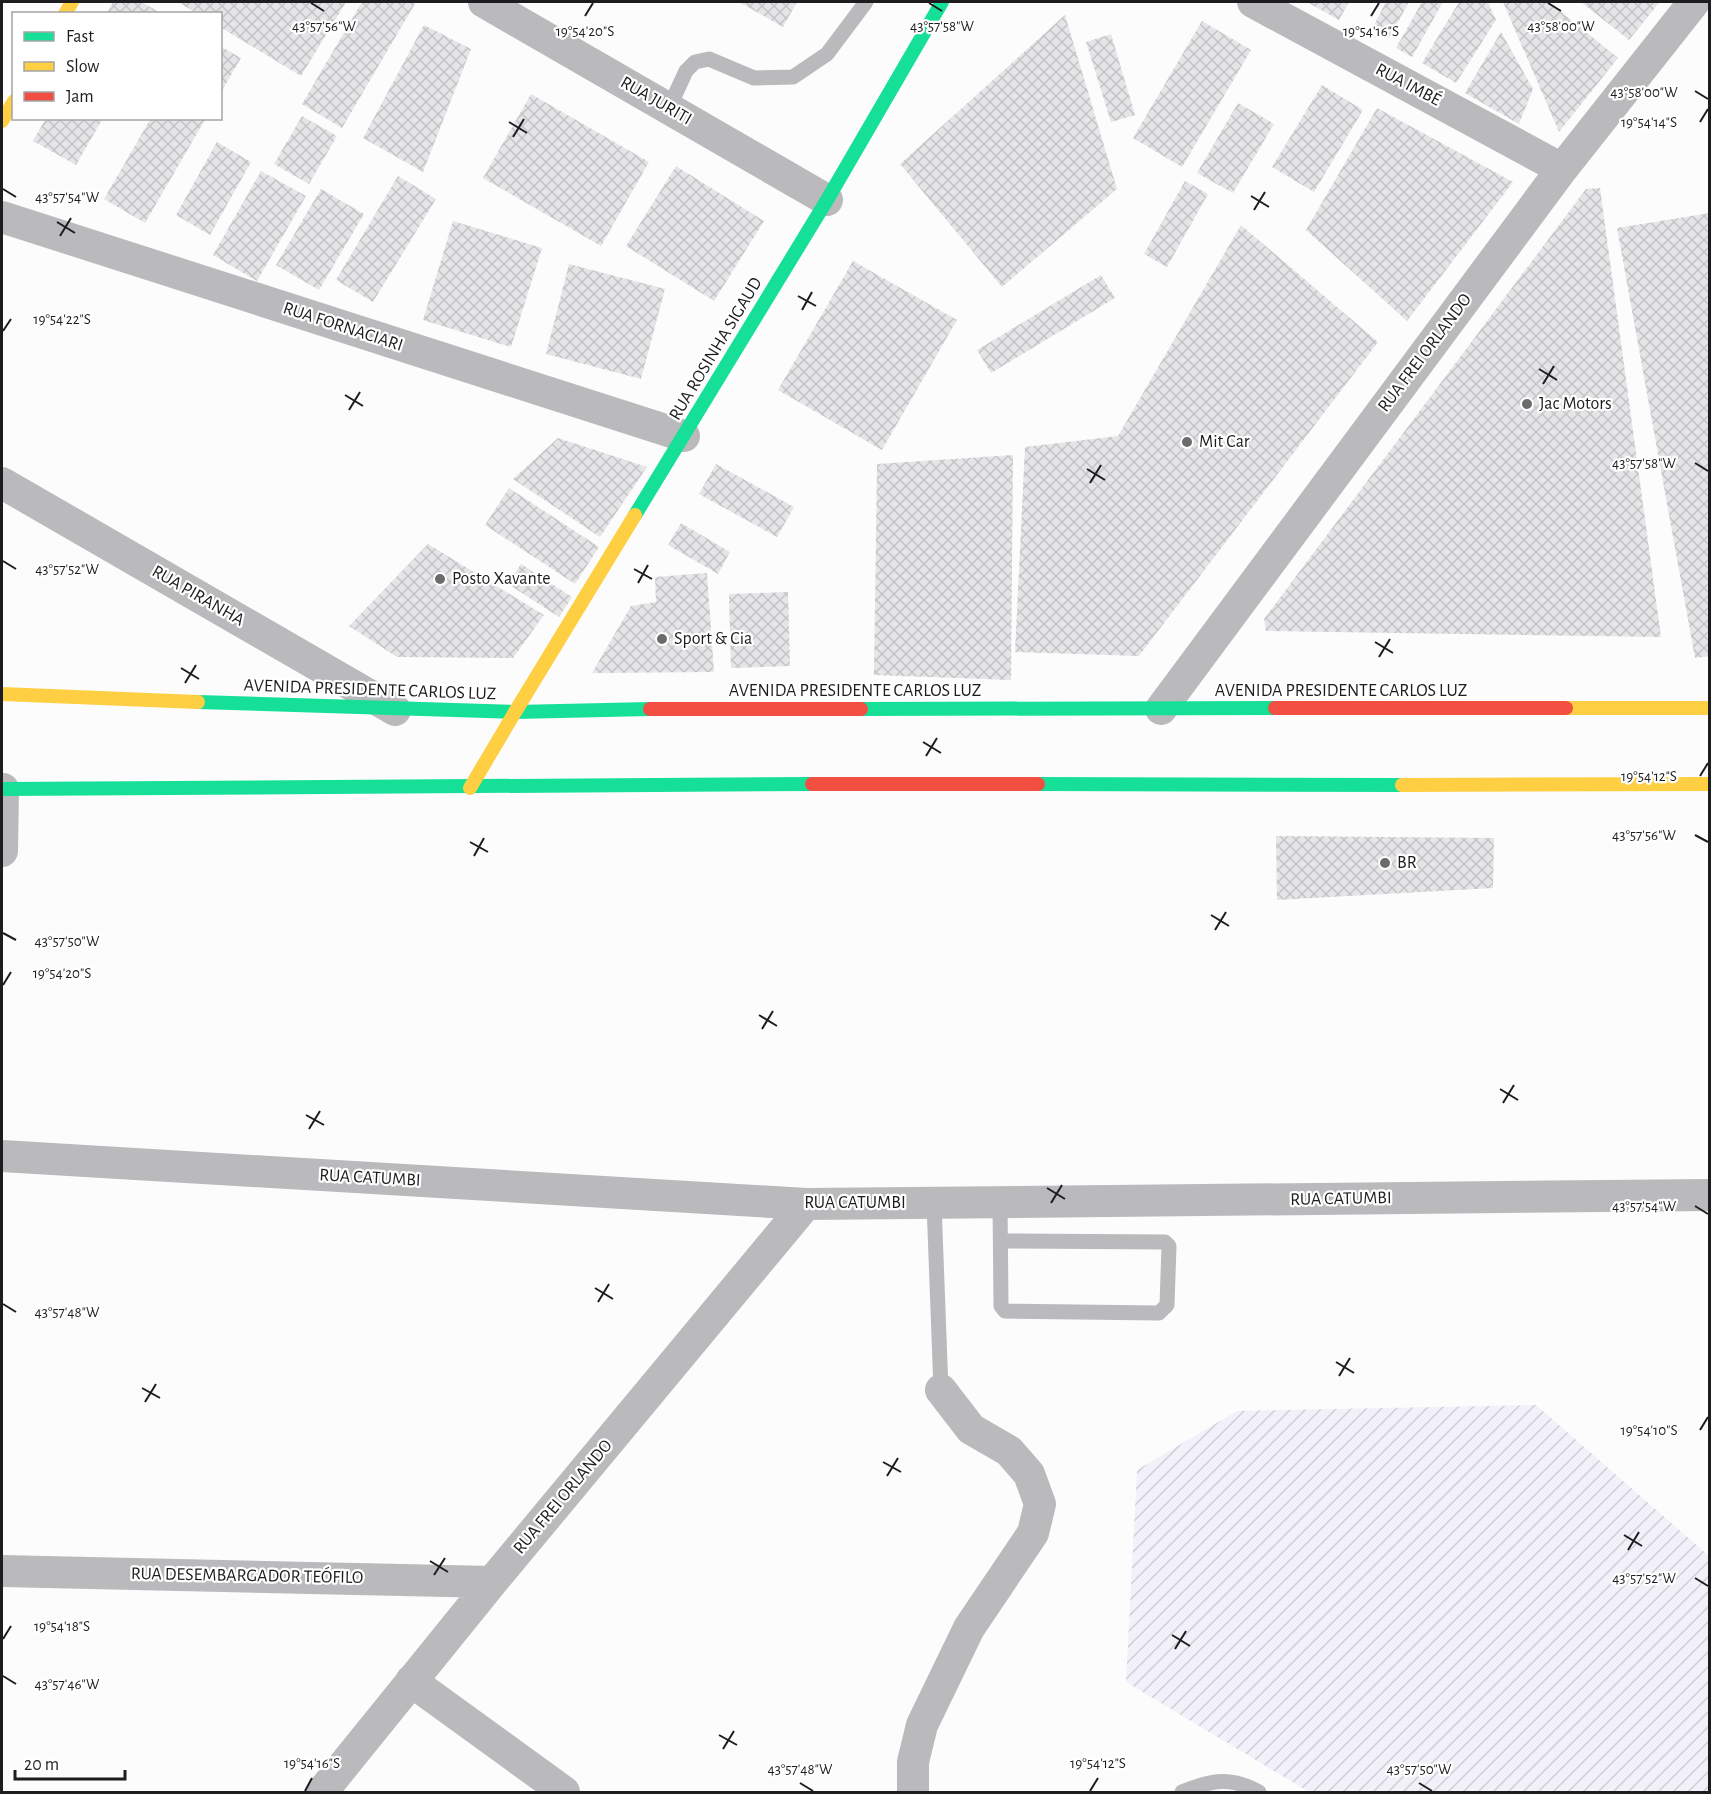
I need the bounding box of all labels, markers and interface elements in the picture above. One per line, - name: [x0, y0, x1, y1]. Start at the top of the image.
- legend: [12, 12, 222, 120]
- text: 43°57'56"W: [292, 19, 357, 34]
- text: 43°57'58"W: [910, 19, 975, 34]
- text: 43°58'00"W: [1527, 19, 1595, 34]
- text: 19°54'20"S: [556, 24, 614, 39]
- text: 19°54'16"S: [1343, 24, 1399, 39]
- text: Fast: [66, 28, 94, 46]
- text: Slow: [66, 58, 99, 76]
- street label: RUA IMBÉ: [1372, 58, 1445, 110]
- street label: RUA JURITI: [617, 73, 695, 129]
- text: 43°58'00"W: [1610, 85, 1678, 100]
- text: Jam: [66, 88, 94, 106]
- text: 19°54'14"S: [1621, 115, 1677, 130]
- text: 43°57'54"W: [35, 190, 100, 205]
- street label: RUA ROSINHA SIGAUD: [666, 274, 766, 424]
- street label: RUA FREI ORLANDO: [1375, 291, 1475, 415]
- street label: RUA FORNACIARI: [281, 299, 405, 355]
- text: 19°54'22"S: [33, 312, 91, 327]
- place label: Jac Motors: [1539, 395, 1612, 413]
- marker: Jac Motors: [1520, 397, 1534, 411]
- place label: Mit Car: [1199, 433, 1250, 451]
- marker: Mit Car: [1180, 435, 1194, 449]
- text: 43°57'58"W: [1612, 456, 1677, 471]
- text: 43°57'52"W: [35, 562, 99, 577]
- street label: RUA PIRANHA: [149, 562, 248, 630]
- place label: Posto Xavante: [452, 570, 551, 588]
- marker: Posto Xavante: [433, 572, 447, 586]
- place label: Sport & Cia: [674, 630, 752, 648]
- marker: Sport & Cia: [655, 632, 669, 646]
- street label: AVENIDA PRESIDENTE CARLOS LUZ: [243, 677, 497, 703]
- street label: AVENIDA PRESIDENTE CARLOS LUZ: [729, 682, 981, 700]
- street label: AVENIDA PRESIDENTE CARLOS LUZ: [1215, 682, 1467, 700]
- text: 19°54'12"S: [1621, 769, 1677, 784]
- text: 43°57'56"W: [1612, 828, 1677, 843]
- place label: BR: [1397, 854, 1417, 872]
- marker: BR: [1378, 856, 1392, 870]
- text: 43°57'50"W: [35, 934, 100, 949]
- text: 19°54'20"S: [33, 966, 91, 981]
- street label: RUA CATUMBI: [319, 1166, 421, 1190]
- street label: RUA CATUMBI: [1290, 1189, 1392, 1209]
- street label: RUA CATUMBI: [804, 1194, 906, 1212]
- text: 43°57'54"W: [1612, 1199, 1677, 1214]
- text: 43°57'48"W: [35, 1305, 100, 1320]
- text: 19°54'10"S: [1621, 1423, 1677, 1438]
- street label: RUA FREI ORLANDO: [510, 1436, 616, 1558]
- street label: RUA DESEMBARGADOR TEÓFILO: [131, 1562, 363, 1587]
- text: 43°57'52"W: [1612, 1571, 1676, 1586]
- text: 19°54'18"S: [34, 1619, 90, 1634]
- text: 43°57'46"W: [35, 1677, 100, 1692]
- scale bar: [15, 1743, 124, 1781]
- text: 20 m: [24, 1756, 59, 1774]
- text: 19°54'16"S: [284, 1756, 340, 1771]
- text: 19°54'12"S: [1070, 1756, 1126, 1771]
- text: 43°57'48"W: [768, 1762, 833, 1777]
- text: 43°57'50"W: [1387, 1762, 1452, 1777]

